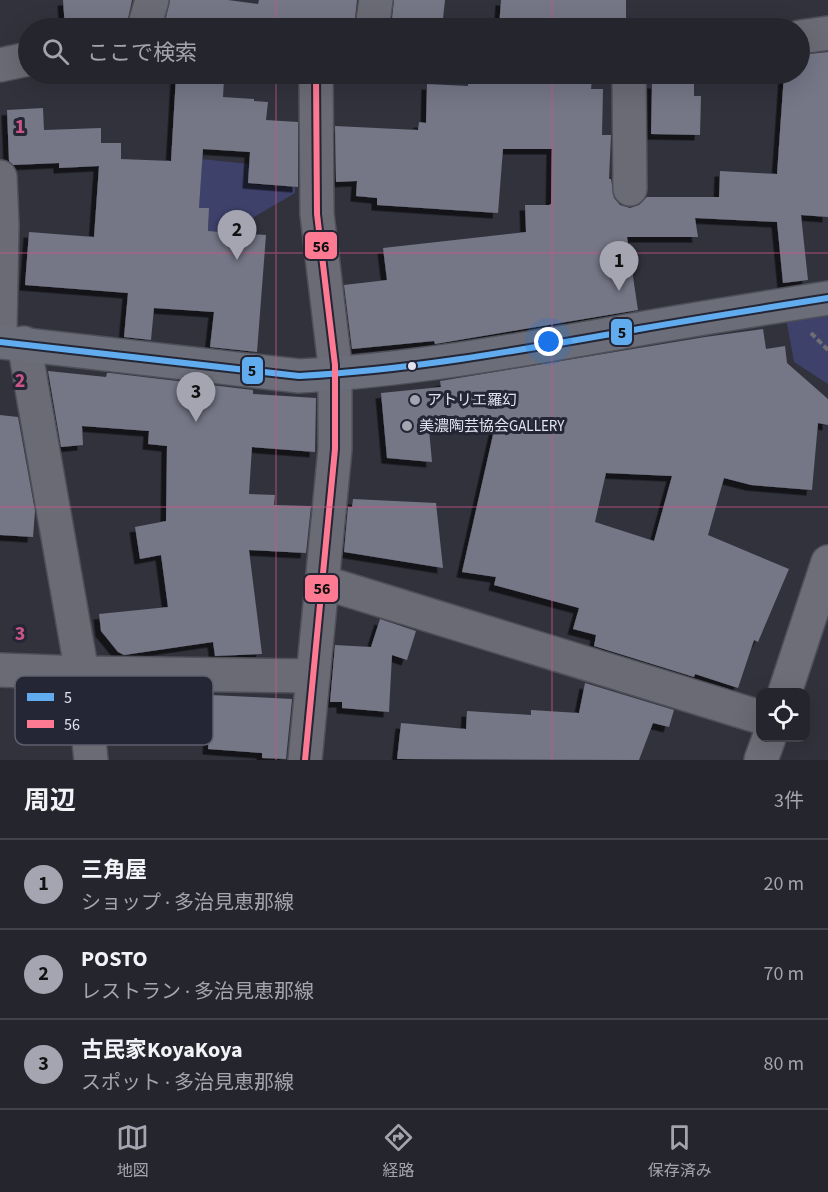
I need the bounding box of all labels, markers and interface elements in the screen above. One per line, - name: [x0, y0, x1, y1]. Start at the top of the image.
- search box: [18, 18, 810, 84]
- icon: search: [39, 35, 72, 68]
- text: ここで検索: [87, 37, 197, 69]
- text: 1: [15, 113, 25, 141]
- pin: 2: [218, 210, 256, 260]
- line badge: 56: [304, 231, 338, 260]
- text: 56: [313, 236, 329, 258]
- pin: 1: [600, 242, 638, 291]
- line badge: 5: [610, 318, 633, 346]
- text: 5: [618, 322, 626, 344]
- your location: [534, 327, 563, 356]
- line badge: 5: [241, 356, 264, 385]
- text: 5: [248, 360, 256, 382]
- unlabelled marker: [406, 360, 418, 372]
- text: 2: [15, 367, 25, 395]
- pin: 3: [176, 372, 216, 422]
- place label: アトリエ羅幻: [427, 390, 517, 411]
- marker: アトリエ羅幻: [408, 393, 422, 407]
- place label: 美濃陶芸協会GALLERY: [419, 416, 565, 437]
- marker: 美濃陶芸協会GALLERY: [400, 419, 414, 433]
- line badge: 56: [304, 574, 339, 603]
- text: 56: [314, 578, 330, 600]
- text: 3: [15, 620, 25, 648]
- legend: [15, 676, 213, 745]
- text: 5: [64, 687, 72, 709]
- map controls: [756, 688, 810, 742]
- button: locate: [756, 688, 810, 742]
- text: 56: [64, 714, 80, 736]
- text: 周辺: [24, 782, 76, 819]
- text: 3件: [774, 787, 804, 815]
- text: 三角屋: [81, 854, 147, 886]
- text: 1: [38, 870, 49, 898]
- text: 20 m: [764, 870, 804, 898]
- text: ショップ · 多治見恵那線: [81, 889, 294, 917]
- text: POSTO: [81, 943, 148, 975]
- text: 2: [38, 960, 49, 988]
- text: 70 m: [764, 960, 804, 988]
- text: レストラン · 多治見恵那線: [81, 978, 314, 1006]
- text: 古民家KoyaKoya: [81, 1034, 243, 1066]
- text: 3: [38, 1050, 49, 1078]
- text: 80 m: [764, 1050, 804, 1078]
- text: スポット · 多治見恵那線: [81, 1069, 294, 1097]
- tab: 地図: [116, 1121, 149, 1182]
- tab: 経路: [382, 1121, 415, 1182]
- tab: 保存済み: [648, 1121, 712, 1182]

